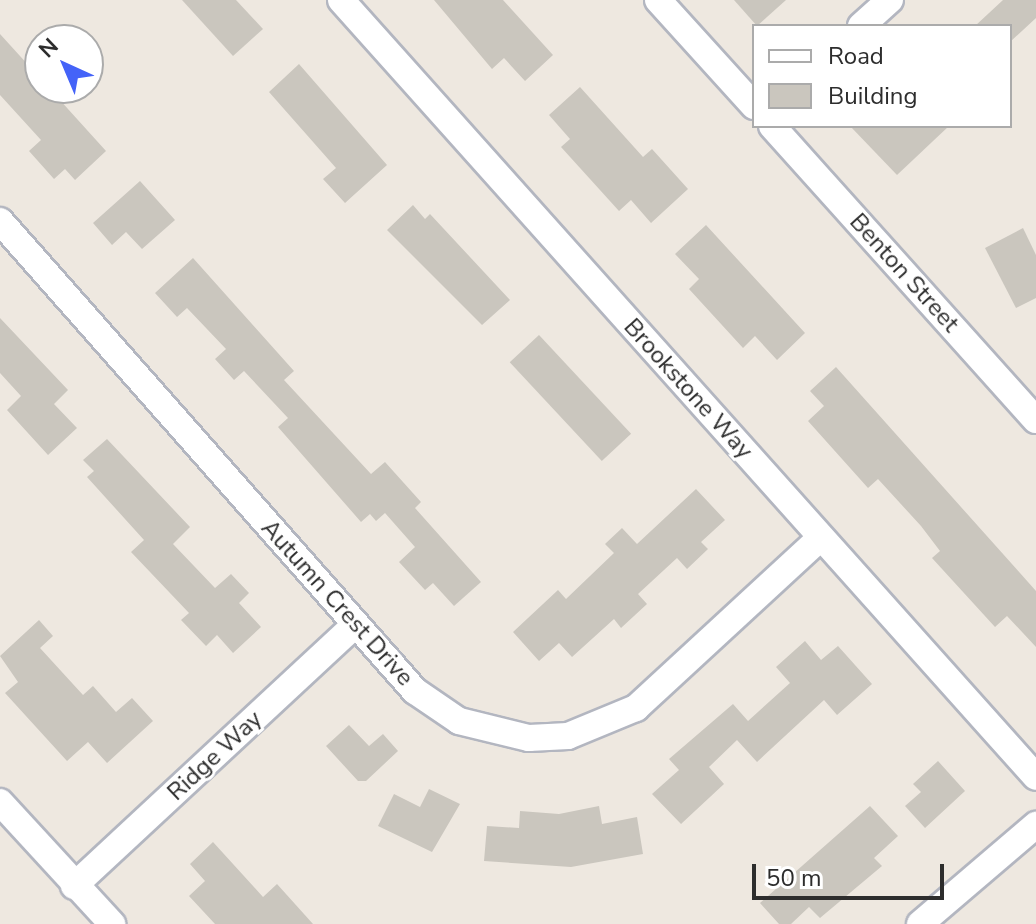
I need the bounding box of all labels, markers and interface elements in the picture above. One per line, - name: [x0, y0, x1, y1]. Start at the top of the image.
- north arrow: [24, 24, 104, 104]
- legend: [752, 24, 1012, 128]
- text: N: [32, 32, 65, 65]
- text: Road: [828, 40, 884, 72]
- text: Building: [828, 80, 918, 112]
- street label: Benton Street: [843, 208, 965, 338]
- street label: Brookstone Way: [618, 313, 758, 465]
- street label: Autumn Crest Drive: [255, 514, 419, 692]
- street label: Ridge Way: [162, 705, 268, 807]
- scale bar: [756, 848, 948, 898]
- text: 50 m: [766, 862, 822, 894]

